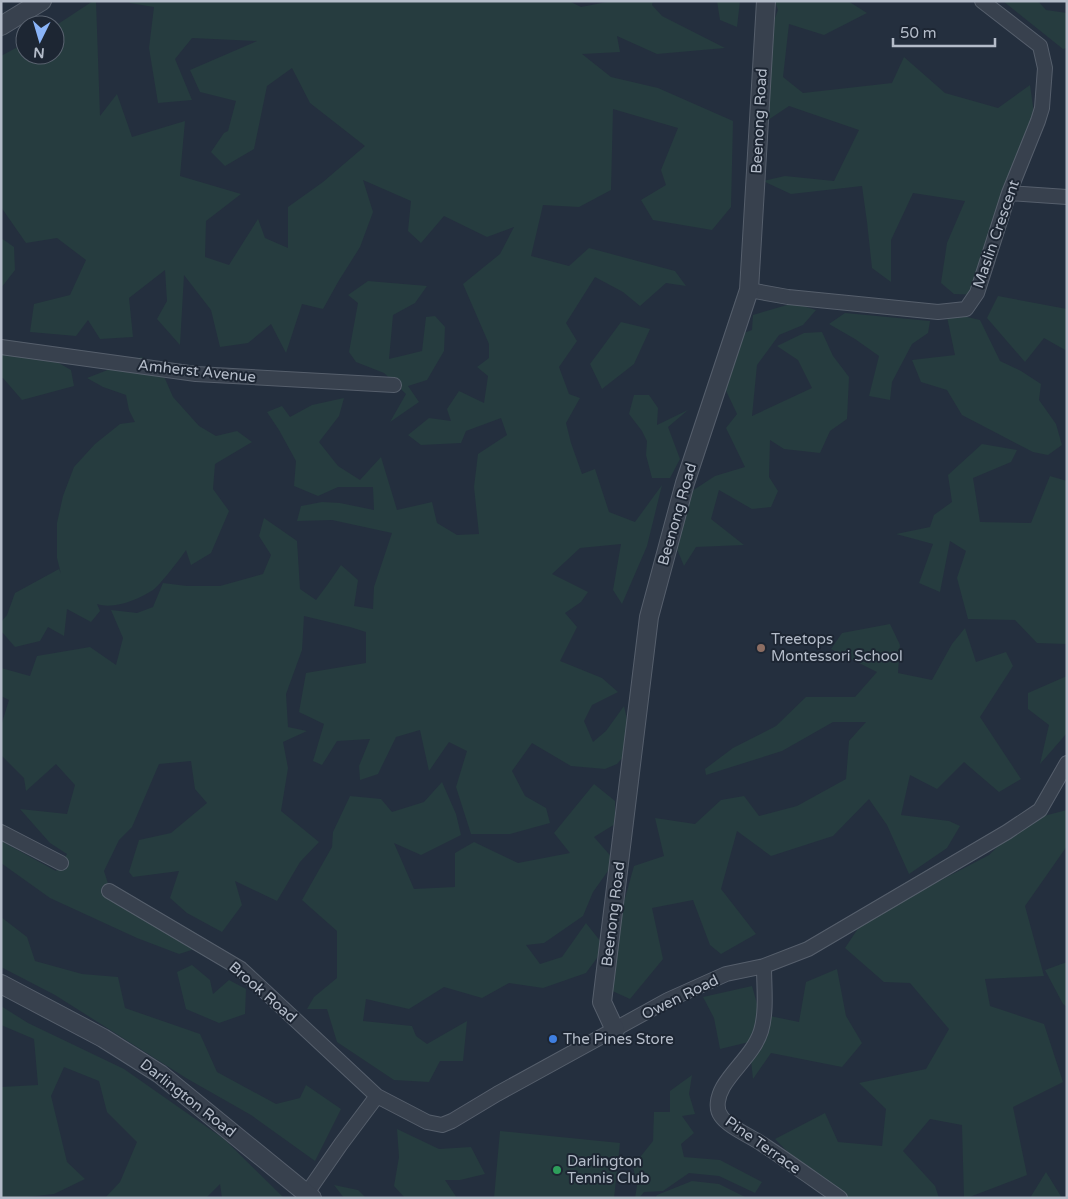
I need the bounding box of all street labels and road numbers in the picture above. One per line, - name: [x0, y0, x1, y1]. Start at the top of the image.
- street label: Beenong Road: [747, 68, 771, 174]
- street label: Maslin Crescent: [969, 177, 1023, 290]
- street label: Amherst Avenue: [137, 356, 257, 386]
- street label: Beenong Road: [654, 461, 700, 567]
- street label: Beenong Road: [598, 860, 628, 968]
- street label: Brook Road: [225, 958, 301, 1026]
- street label: Owen Road: [639, 971, 721, 1023]
- street label: Darlington Road: [136, 1055, 240, 1141]
- street label: Pine Terrace: [722, 1112, 804, 1178]

